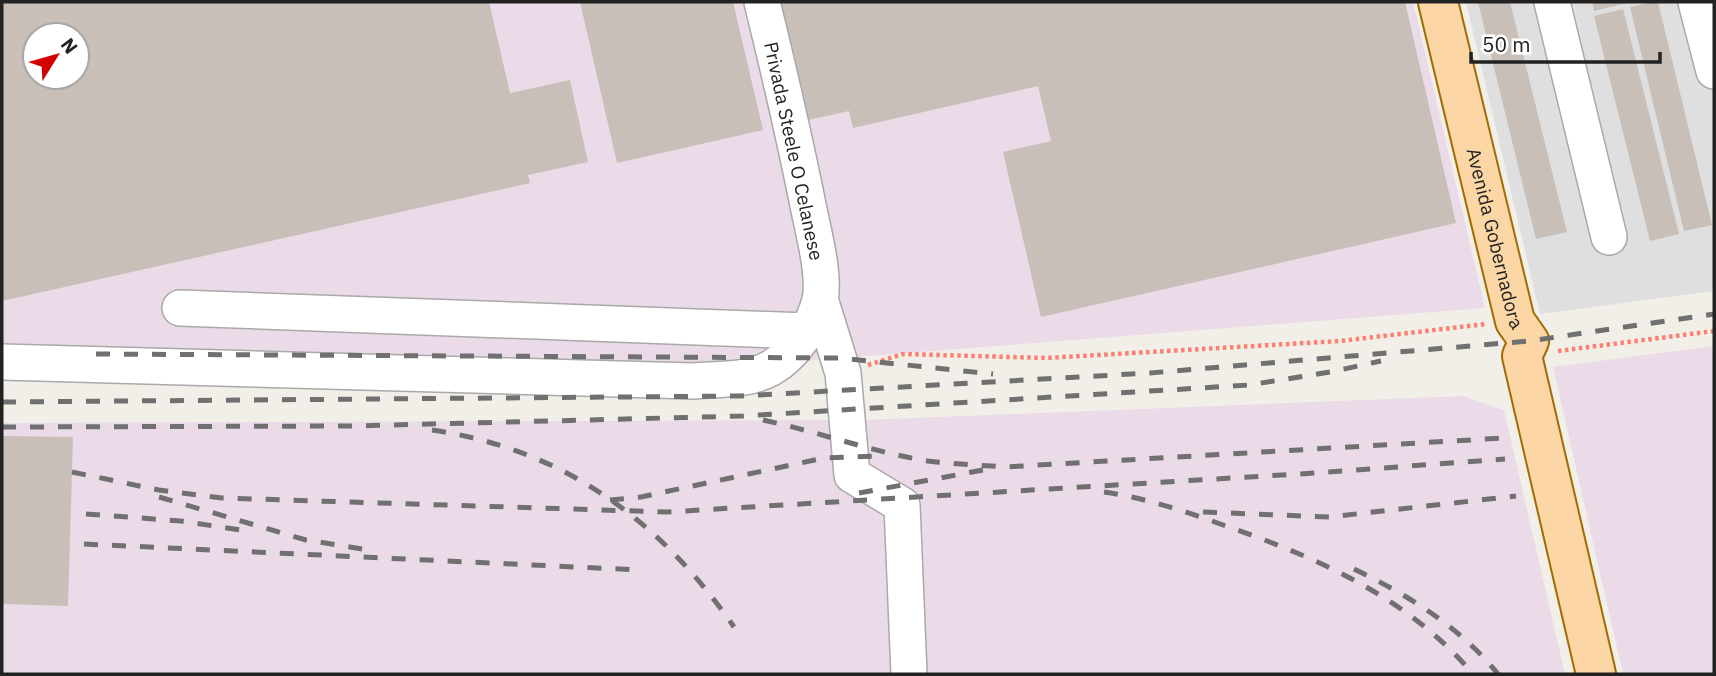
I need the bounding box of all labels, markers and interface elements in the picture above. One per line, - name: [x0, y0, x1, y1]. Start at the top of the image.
- north arrow: [21, 21, 91, 91]
- scale bar: [1471, 21, 1660, 65]
- text: 50 m: [1482, 30, 1531, 58]
- text: N: [56, 33, 83, 58]
- street label: Privada Steele O Celanese: [759, 39, 829, 263]
- street label: Avenida Gobernadora: [1462, 146, 1529, 334]

